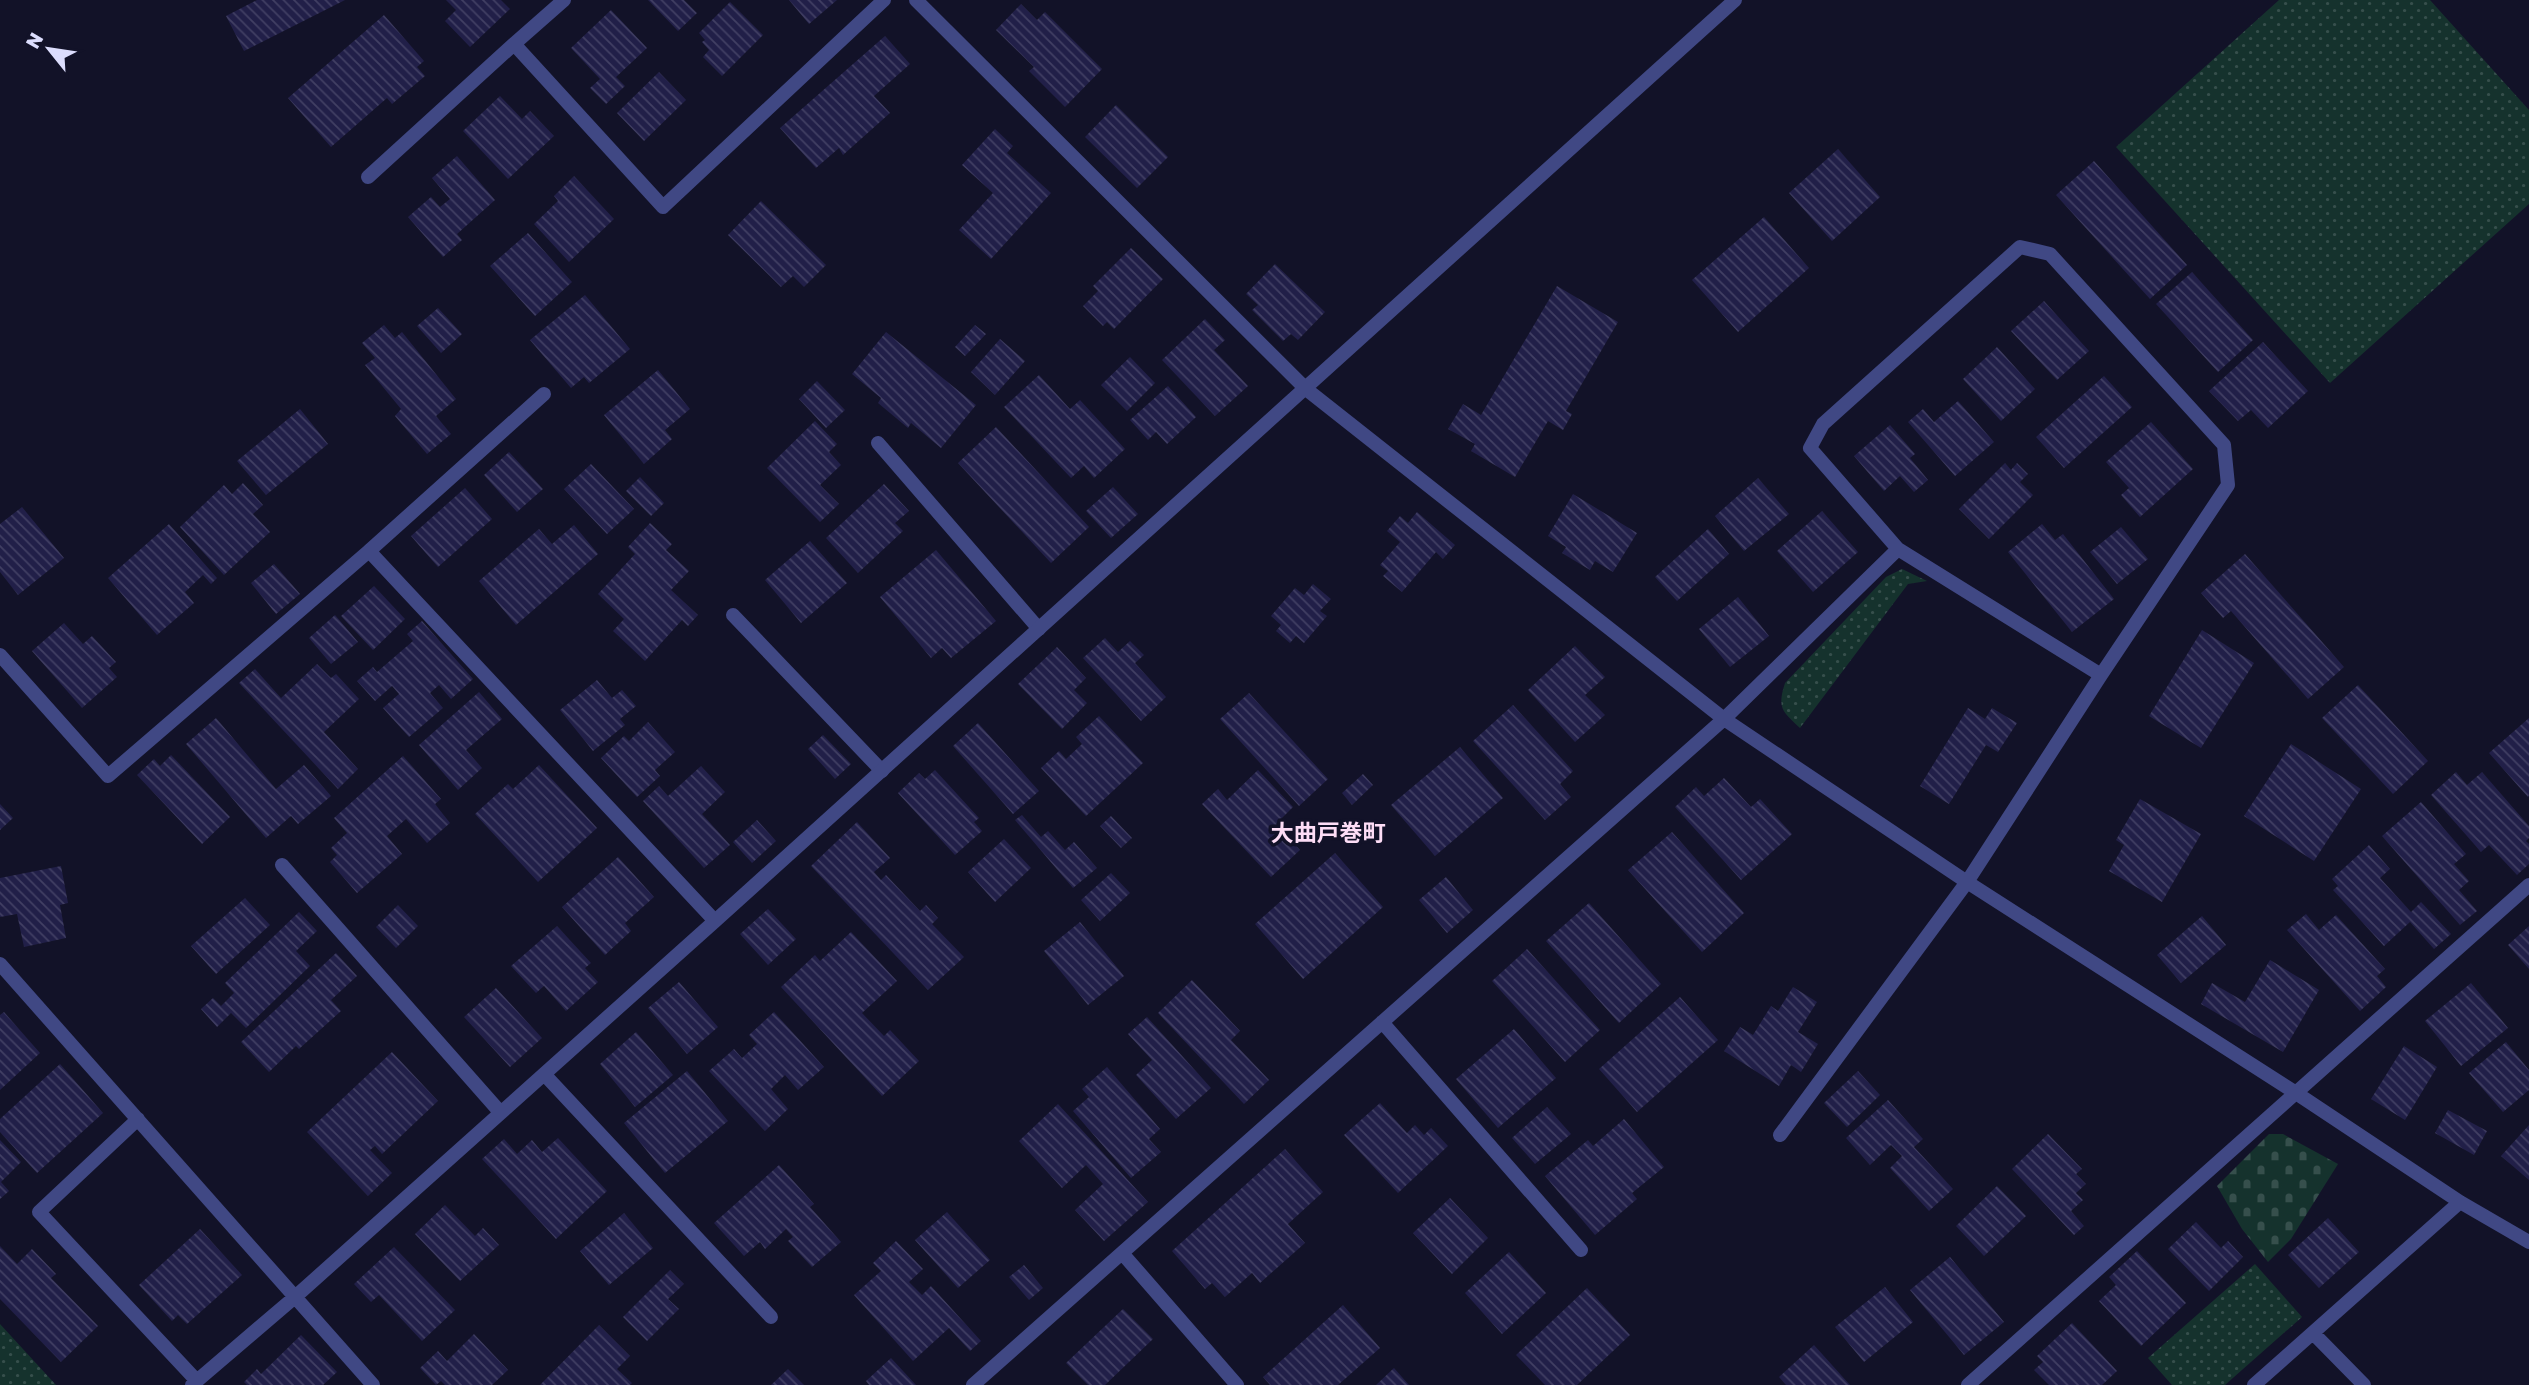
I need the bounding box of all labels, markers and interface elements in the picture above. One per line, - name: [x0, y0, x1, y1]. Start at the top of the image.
- north arrow: [14, 14, 84, 84]
- text: N: [20, 28, 47, 52]
- district label: 大曲戸巻町: [1271, 818, 1386, 846]

